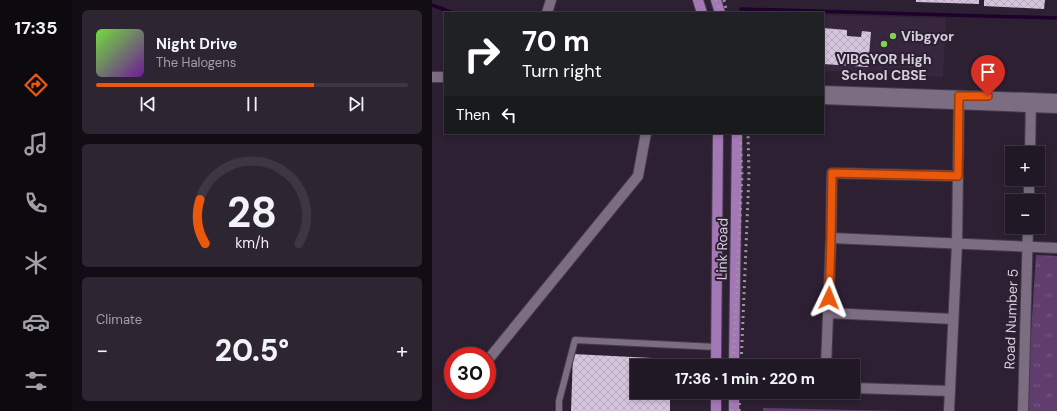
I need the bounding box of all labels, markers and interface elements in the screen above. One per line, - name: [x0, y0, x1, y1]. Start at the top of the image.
- text: 17:35: [15, 16, 57, 40]
- text: 70 m: [522, 23, 590, 60]
- place label: Vibgyor: [901, 27, 954, 45]
- icon: right: [456, 28, 508, 80]
- marker: Vibgyor: [888, 31, 898, 41]
- text: Night Drive: [156, 34, 237, 54]
- marker: VIBGYOR High School CBSE: [879, 39, 889, 49]
- place label: VIBGYOR High School CBSE: [836, 50, 932, 84]
- text: The Halogens: [156, 54, 236, 71]
- pin: [971, 55, 1005, 96]
- text: Turn right: [522, 59, 602, 83]
- icon: arrive: [977, 61, 999, 83]
- icon: directions: [22, 71, 50, 99]
- icon: previous: [137, 93, 159, 115]
- icon: pause: [241, 93, 263, 115]
- icon: next: [345, 93, 367, 115]
- icon: left: [498, 104, 520, 126]
- text: Then: [456, 105, 490, 125]
- icon: music: [22, 130, 50, 158]
- map controls: [1005, 146, 1045, 234]
- button: +: [1005, 146, 1045, 186]
- text: 28: [227, 185, 277, 239]
- icon: phone: [22, 189, 50, 217]
- button: −: [1005, 194, 1045, 234]
- street label: Link Road: [712, 218, 732, 280]
- text: km/h: [235, 233, 269, 251]
- icon: climate: [22, 249, 50, 277]
- street label: Road Number 5: [1000, 268, 1022, 370]
- position arrow: [808, 277, 850, 319]
- icon: car: [22, 308, 50, 336]
- text: Climate: [96, 311, 142, 328]
- text: 20.5°: [215, 331, 289, 370]
- text: −: [96, 336, 108, 365]
- text: +: [396, 336, 408, 365]
- speed limit sign: 30: [444, 347, 496, 399]
- icon: filters: [22, 367, 50, 395]
- text: 17:36 · 1 min · 220 m: [675, 369, 815, 389]

